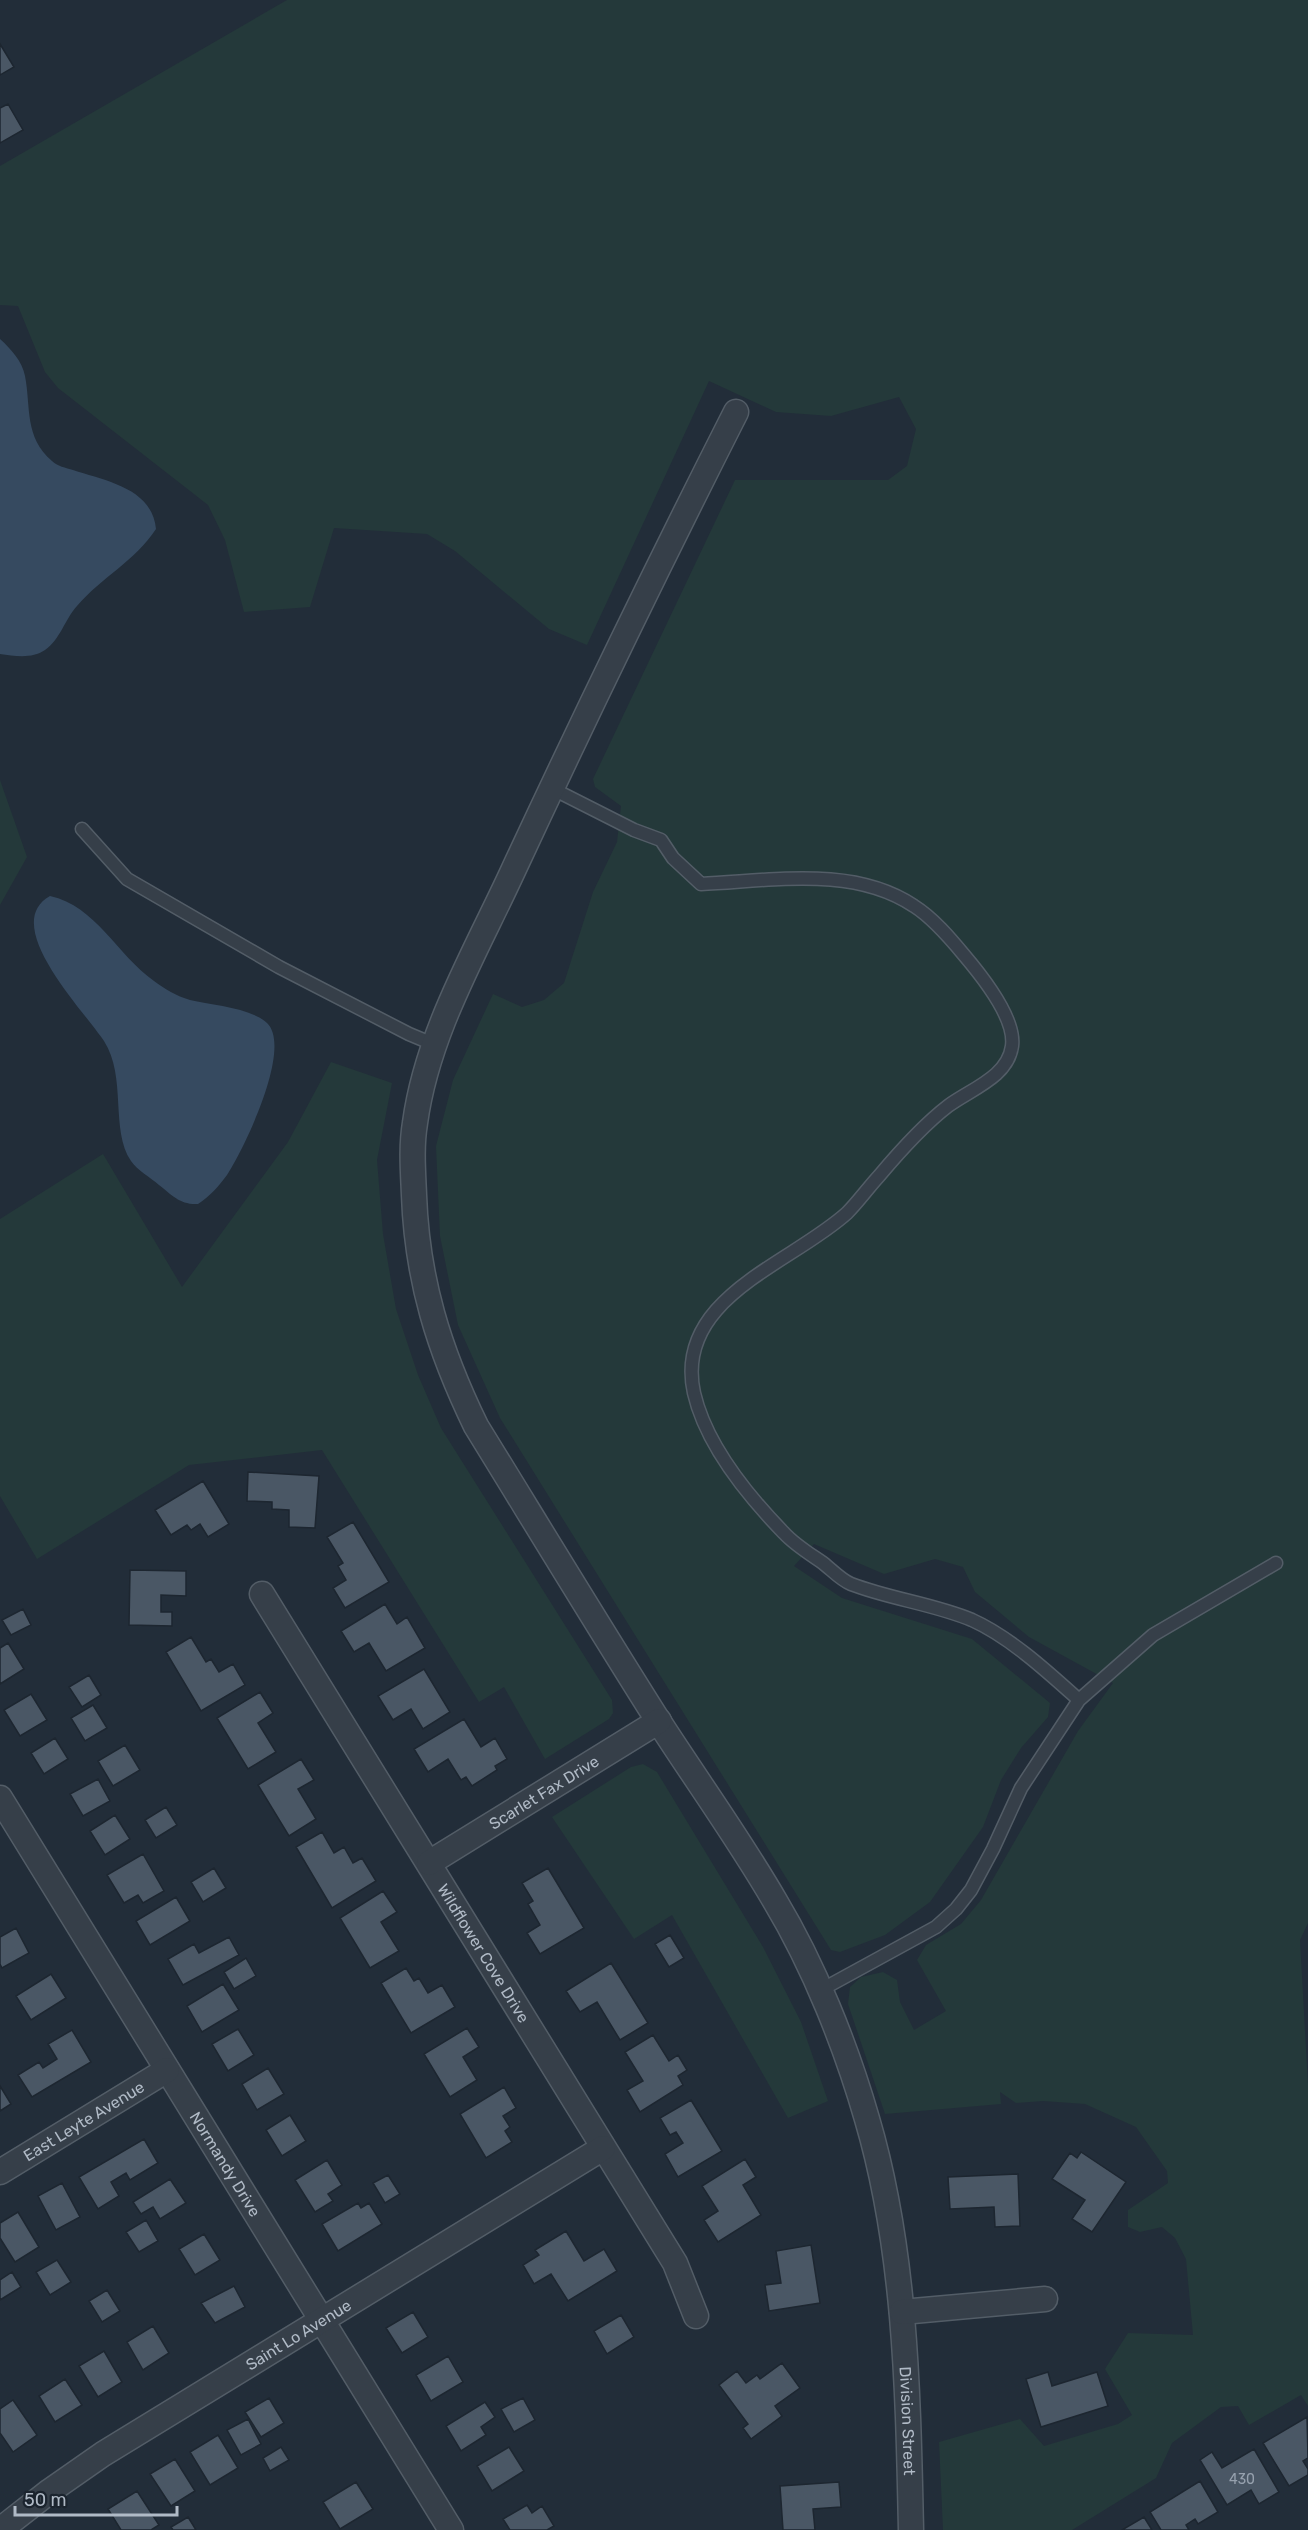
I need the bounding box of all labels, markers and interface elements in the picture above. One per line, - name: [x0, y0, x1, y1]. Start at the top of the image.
- street label: Scarlet Fax Drive: [486, 1751, 603, 1834]
- street label: Wildflower Cove Drive: [433, 1880, 533, 2026]
- street label: East Leyte Avenue: [20, 2077, 148, 2165]
- street label: Normandy Drive: [186, 2108, 265, 2220]
- street label: Saint Lo Avenue: [242, 2295, 355, 2374]
- street label: Division Street: [896, 2366, 919, 2476]
- house number: 430: [1229, 2471, 1255, 2488]
- scale bar: [15, 2479, 177, 2517]
- text: 50 m: [24, 2489, 67, 2511]

